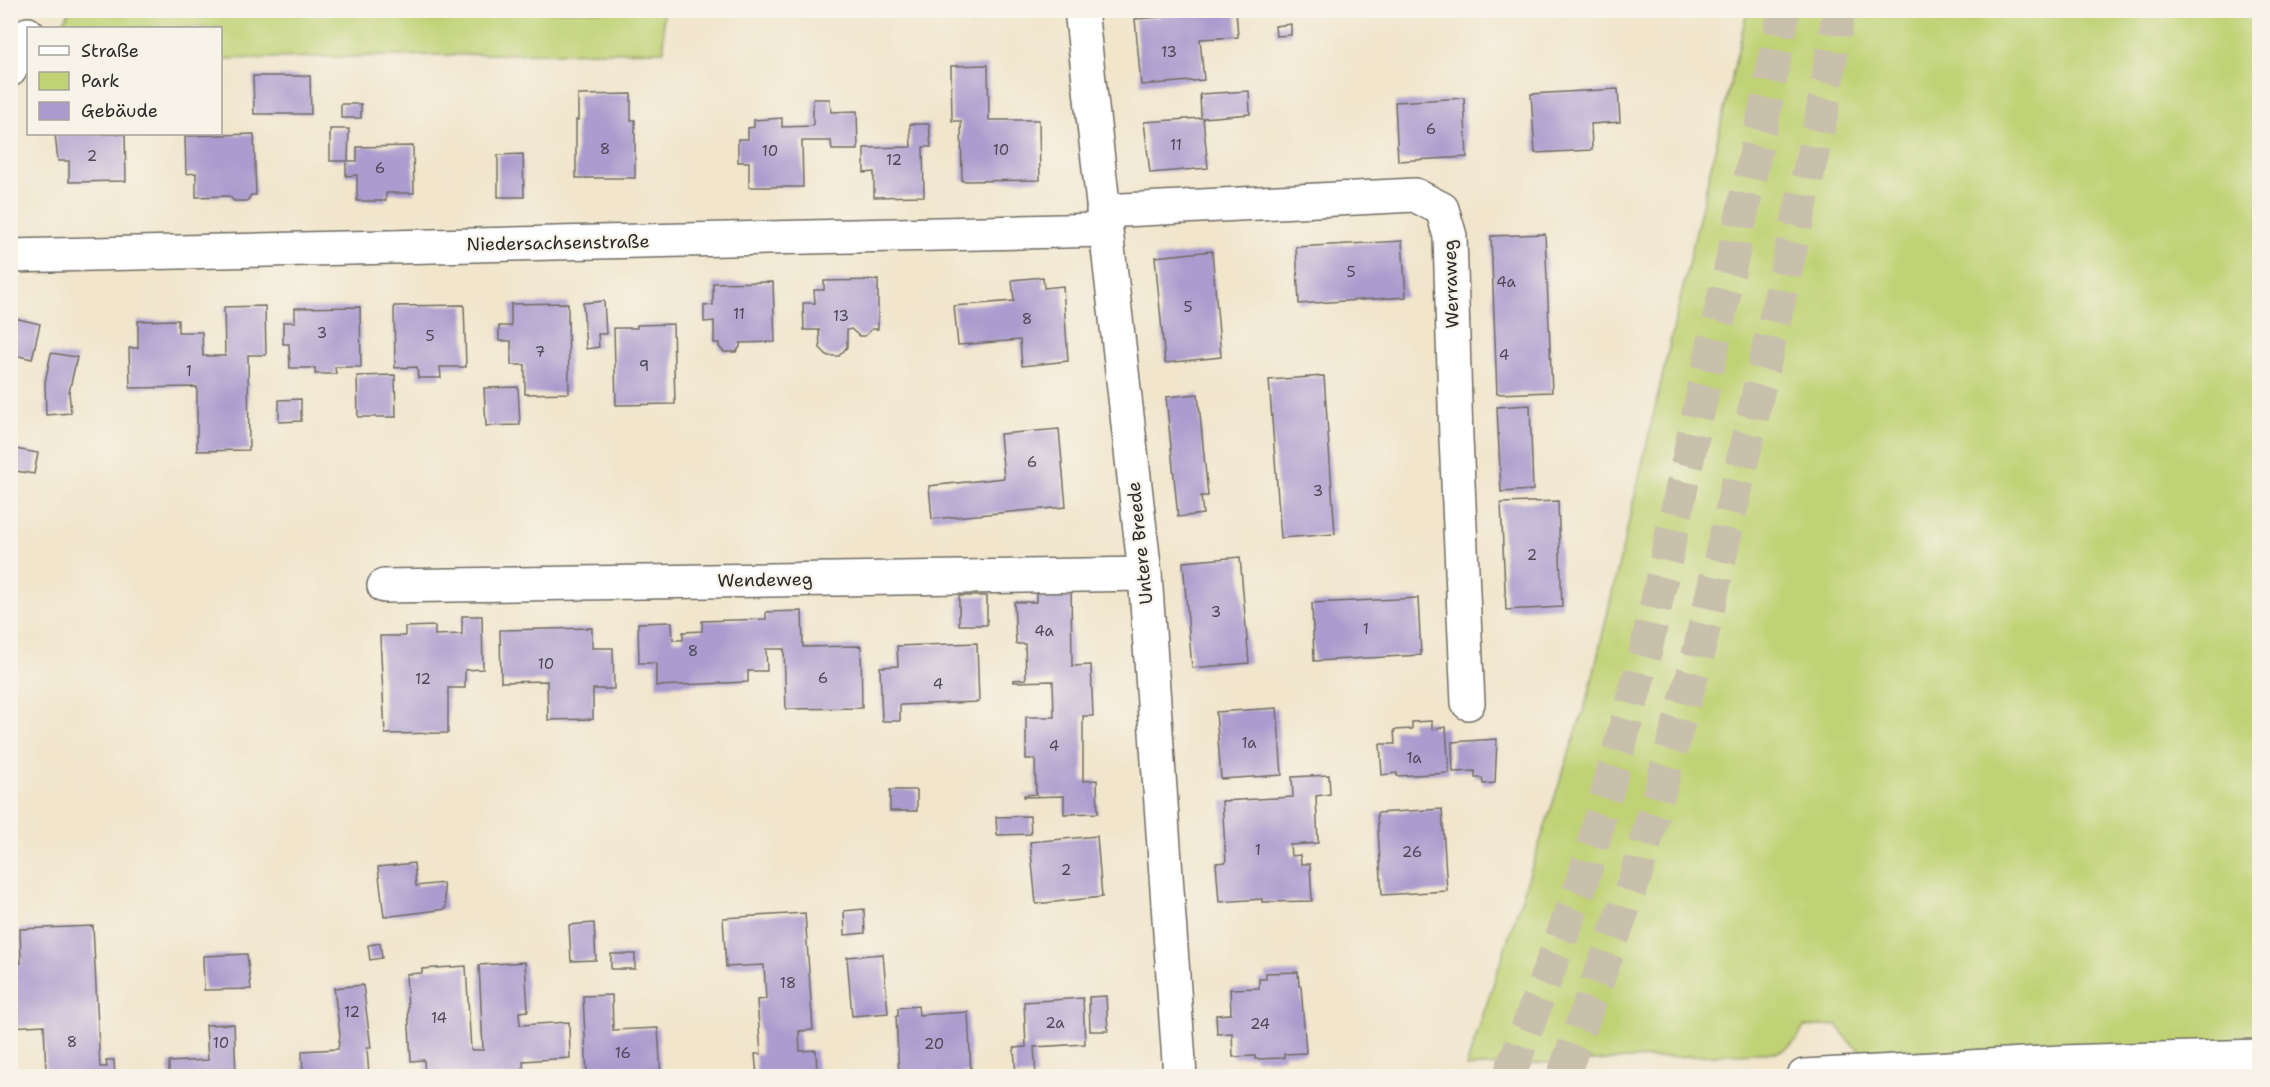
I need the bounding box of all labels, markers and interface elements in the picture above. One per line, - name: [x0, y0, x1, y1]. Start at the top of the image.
- legend: [27, 27, 222, 135]
- text: Straße: [81, 39, 139, 63]
- house number: 13: [1161, 42, 1177, 62]
- text: Park: [81, 69, 120, 93]
- text: Gebäude: [81, 99, 158, 123]
- house number: 6: [1426, 119, 1436, 139]
- house number: 11: [1170, 135, 1182, 155]
- house number: 8: [600, 139, 610, 159]
- house number: 10: [993, 140, 1009, 160]
- house number: 10: [762, 141, 778, 161]
- house number: 2: [87, 146, 97, 166]
- house number: 12: [886, 150, 902, 170]
- house number: 6: [375, 158, 385, 178]
- street label: Niedersachsenstraße: [466, 229, 650, 257]
- street label: Werraweg: [1437, 239, 1465, 329]
- house number: 5: [1346, 262, 1356, 282]
- house number: 4a: [1496, 272, 1516, 292]
- house number: 5: [1183, 297, 1193, 317]
- house number: 11: [733, 304, 745, 324]
- house number: 13: [833, 306, 849, 326]
- house number: 8: [1022, 309, 1032, 329]
- house number: 3: [317, 323, 327, 343]
- house number: 5: [425, 326, 435, 346]
- house number: 7: [535, 342, 545, 362]
- house number: 4: [1499, 345, 1509, 365]
- house number: 9: [639, 356, 649, 376]
- house number: 1: [186, 361, 192, 381]
- house number: 6: [1027, 452, 1037, 472]
- street label: Untere Breede: [1122, 480, 1158, 606]
- house number: 3: [1313, 481, 1323, 501]
- house number: 2: [1527, 545, 1537, 565]
- street label: Wendeweg: [717, 567, 813, 593]
- house number: 3: [1211, 602, 1221, 622]
- house number: 1: [1363, 619, 1369, 639]
- house number: 4a: [1034, 621, 1054, 641]
- house number: 8: [688, 641, 698, 661]
- house number: 10: [538, 654, 554, 674]
- house number: 6: [818, 668, 828, 688]
- house number: 12: [415, 669, 431, 689]
- house number: 4: [933, 674, 943, 694]
- house number: 1a: [1241, 733, 1257, 753]
- house number: 4: [1049, 736, 1059, 756]
- house number: 1a: [1406, 748, 1422, 768]
- house number: 1: [1255, 840, 1261, 860]
- house number: 26: [1402, 842, 1422, 862]
- house number: 2: [1061, 860, 1071, 880]
- house number: 18: [780, 973, 796, 993]
- house number: 12: [344, 1002, 360, 1022]
- house number: 14: [431, 1008, 447, 1028]
- house number: 2a: [1045, 1013, 1065, 1033]
- house number: 24: [1250, 1014, 1270, 1034]
- house number: 8: [67, 1032, 77, 1052]
- house number: 10: [213, 1033, 229, 1053]
- house number: 20: [924, 1034, 944, 1054]
- house number: 16: [615, 1043, 631, 1063]

